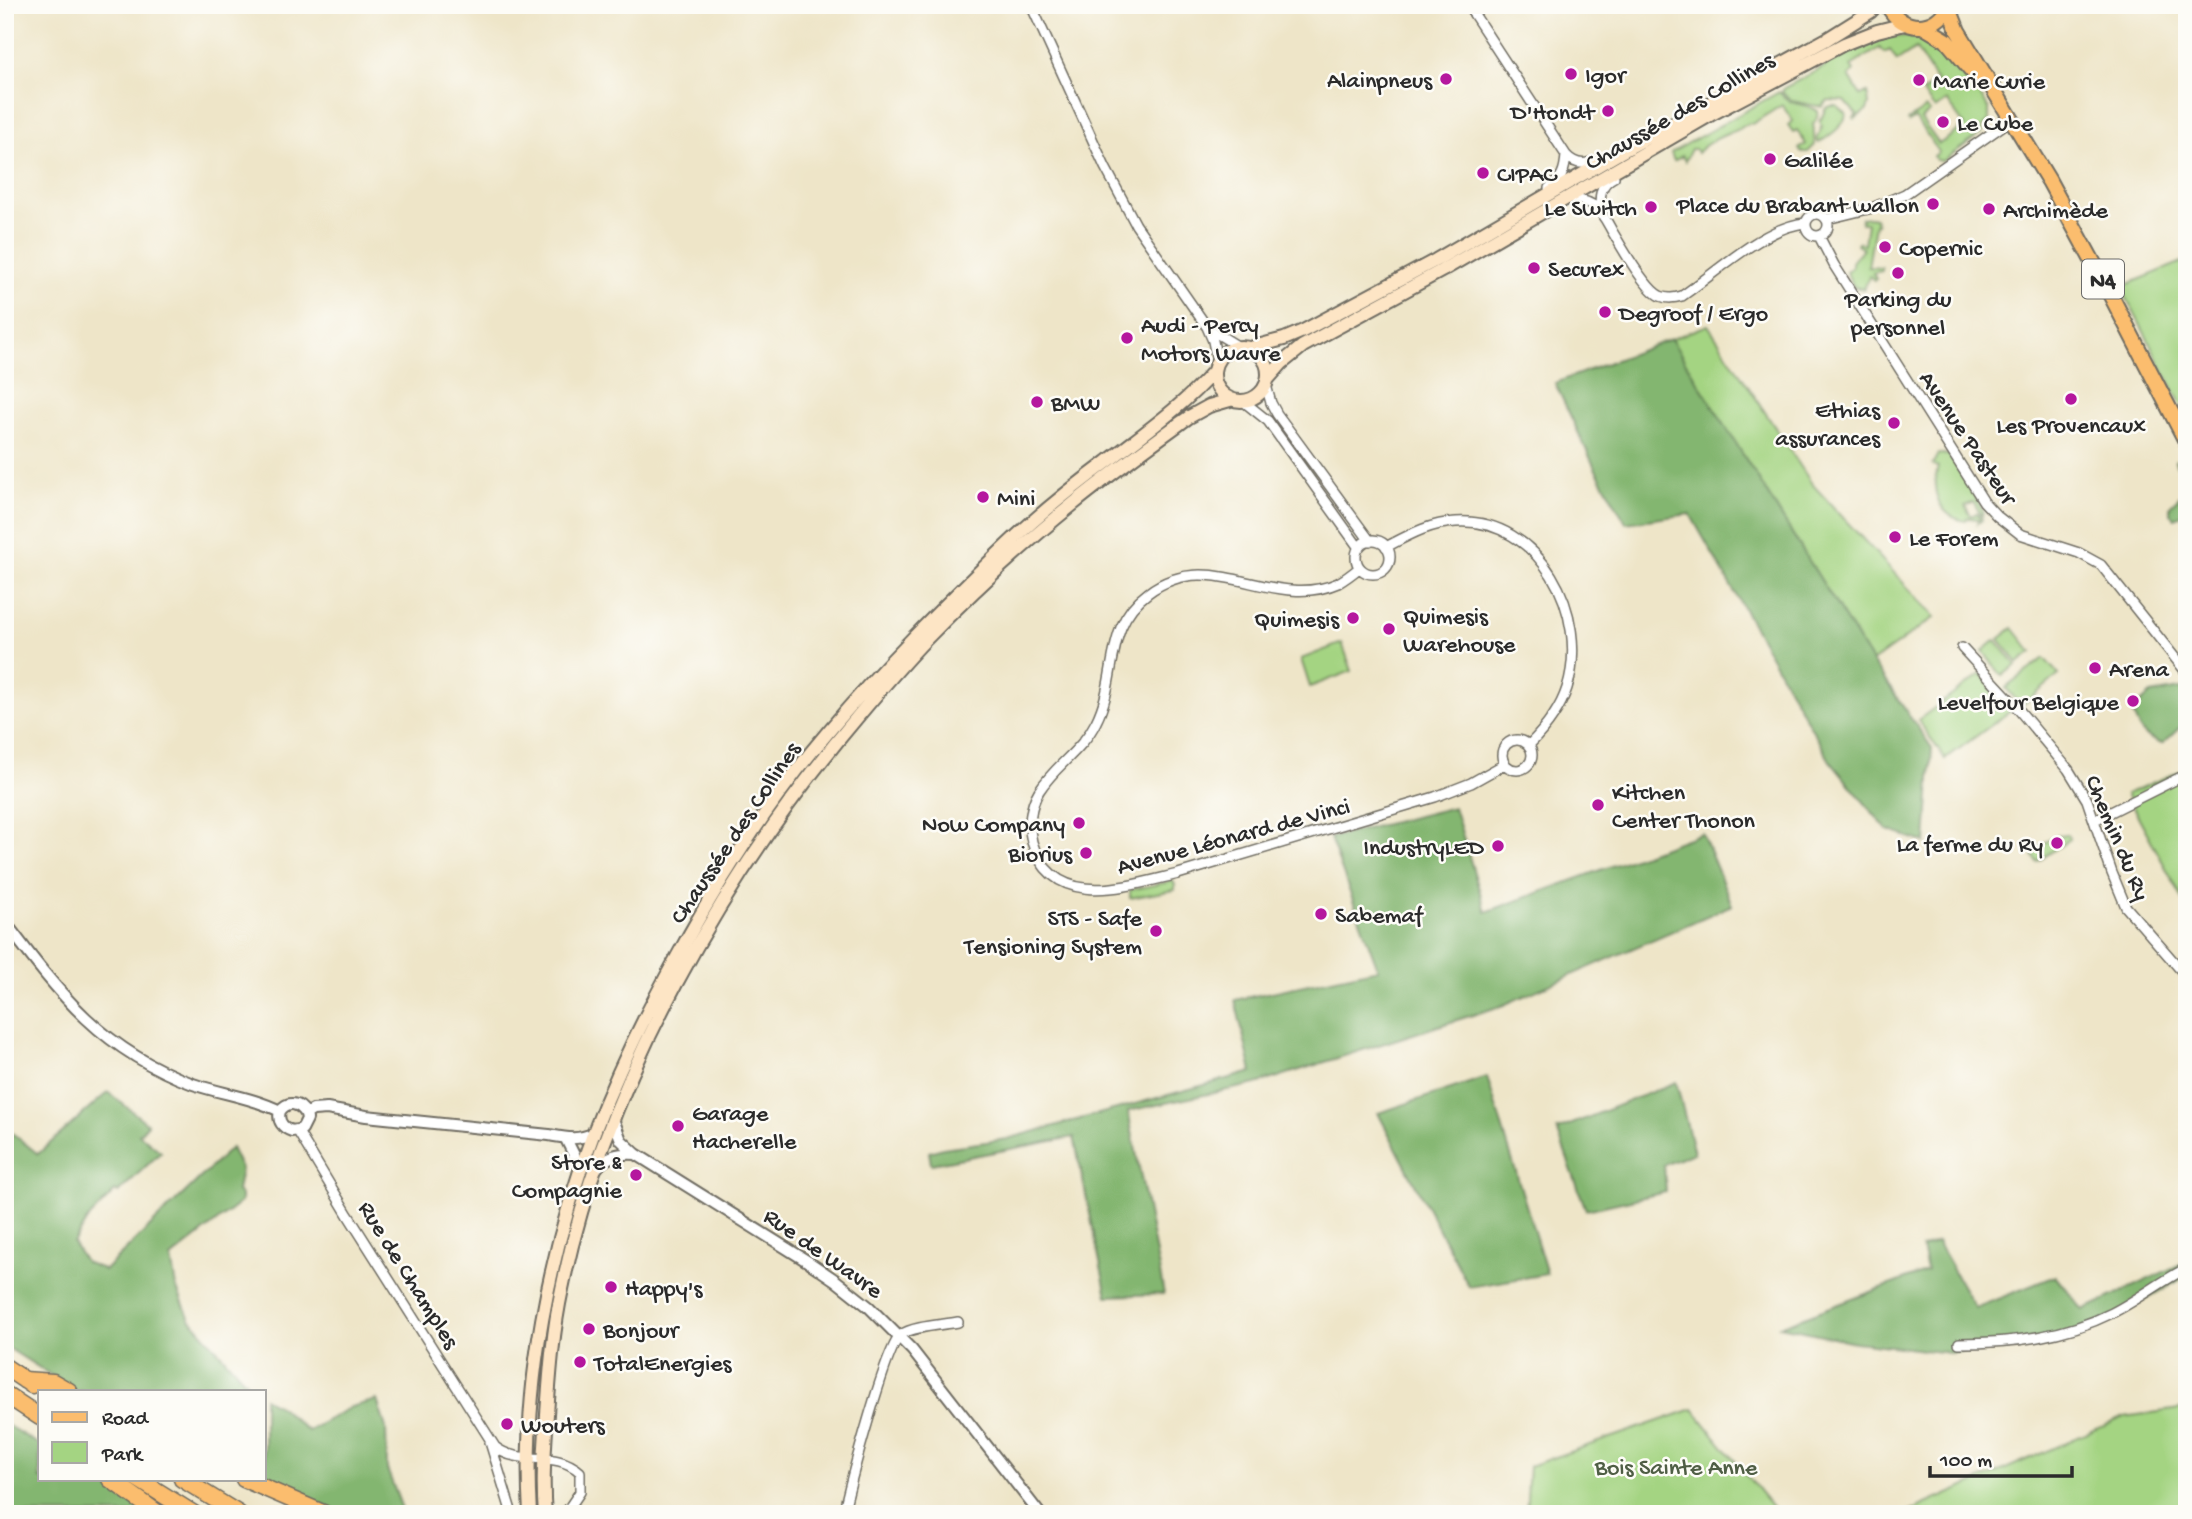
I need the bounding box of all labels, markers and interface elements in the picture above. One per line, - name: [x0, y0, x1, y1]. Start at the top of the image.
- street label: Chaussée des Collines: [1581, 47, 1781, 179]
- place label: Igor: [1585, 63, 1628, 92]
- marker: Igor: [1563, 66, 1579, 82]
- place label: Alainpneus: [1327, 68, 1433, 97]
- place label: Marie Curie: [1933, 69, 2046, 98]
- marker: Alainpneus: [1438, 71, 1454, 87]
- marker: Marie Curie: [1911, 72, 1927, 88]
- place label: D'Hondt: [1509, 100, 1596, 129]
- marker: D'Hondt: [1600, 103, 1616, 119]
- place label: Le Cube: [1957, 111, 2034, 140]
- marker: Le Cube: [1935, 114, 1951, 130]
- place label: Galilée: [1784, 148, 1854, 177]
- marker: Galilée: [1762, 151, 1778, 167]
- place label: CIPAC: [1497, 162, 1558, 191]
- marker: CIPAC: [1475, 165, 1491, 181]
- place label: Place du Brabant wallon: [1676, 193, 1920, 222]
- place label: Le Switch: [1544, 196, 1637, 225]
- marker: Place du Brabant wallon: [1925, 196, 1941, 212]
- place label: Archimède: [2003, 198, 2108, 227]
- marker: Le Switch: [1643, 199, 1659, 215]
- marker: Archimède: [1981, 201, 1997, 217]
- place label: Copernic: [1899, 236, 1983, 265]
- marker: Copernic: [1877, 239, 1893, 255]
- place label: Securex: [1548, 257, 1625, 286]
- marker: Securex: [1526, 260, 1542, 276]
- road number: N4: [2082, 260, 2124, 298]
- marker: Parking du personnel: [1890, 265, 1906, 281]
- place label: Parking du personnel: [1843, 287, 1952, 344]
- place label: Degroof / Ergo: [1617, 301, 1768, 330]
- marker: Degroof / Ergo: [1597, 304, 1613, 320]
- place label: Audi - Percy Motors Wavre: [1141, 313, 1281, 370]
- marker: Audi - Percy Motors Wavre: [1119, 330, 1135, 346]
- street label: Avenue Pasteur: [1911, 367, 2023, 513]
- place label: BMW: [1050, 391, 1100, 420]
- marker: Les Provencaux: [2063, 391, 2079, 407]
- marker: BMW: [1029, 394, 1045, 410]
- place label: Ethias assurances: [1775, 398, 1881, 455]
- place label: Les Provencaux: [1996, 413, 2146, 442]
- marker: Ethias assurances: [1886, 415, 1902, 431]
- place label: Mini: [997, 486, 1035, 515]
- marker: Mini: [975, 489, 991, 505]
- place label: Le Forem: [1909, 526, 1999, 555]
- marker: Le Forem: [1887, 529, 1903, 545]
- place label: Quimesis Warehouse: [1403, 604, 1516, 661]
- place label: Quimesis: [1254, 607, 1340, 636]
- marker: Quimesis: [1345, 610, 1361, 626]
- marker: Quimesis Warehouse: [1381, 621, 1397, 637]
- place label: Arena: [2109, 657, 2169, 686]
- marker: Arena: [2087, 660, 2103, 676]
- place label: Levelfour Belgique: [1938, 690, 2120, 719]
- marker: Levelfour Belgique: [2125, 693, 2141, 709]
- street label: Chaussée des Collines: [665, 736, 809, 931]
- street label: Chemin du Ry: [2076, 771, 2155, 905]
- place label: Kitchen Center Thonon: [1612, 780, 1756, 837]
- street label: Avenue Léonard de Vinci: [1114, 793, 1354, 883]
- marker: Kitchen Center Thonon: [1590, 797, 1606, 813]
- place label: Now Company: [922, 812, 1065, 841]
- marker: Now Company: [1071, 815, 1087, 831]
- place label: La ferme du Ry: [1896, 832, 2043, 861]
- place label: IndustryLED: [1363, 835, 1484, 864]
- marker: La ferme du Ry: [2049, 835, 2065, 851]
- marker: IndustryLED: [1490, 838, 1506, 854]
- place label: Biorius: [1007, 842, 1073, 871]
- marker: Biorius: [1078, 845, 1094, 861]
- place label: Sabemaf: [1335, 903, 1424, 932]
- place label: STS - Safe Tensioning System: [962, 906, 1143, 963]
- marker: Sabemaf: [1313, 906, 1329, 922]
- marker: STS - Safe Tensioning System: [1148, 923, 1164, 939]
- place label: Garage Hacherelle: [692, 1101, 797, 1158]
- marker: Garage Hacherelle: [670, 1118, 686, 1134]
- place label: Store & Compagnie: [512, 1150, 623, 1207]
- marker: Store & Compagnie: [628, 1167, 644, 1183]
- street label: Rue de Champles: [350, 1197, 465, 1356]
- street label: Rue de Wavre: [757, 1203, 888, 1307]
- place label: Happy's: [625, 1276, 704, 1305]
- marker: Happy's: [603, 1279, 619, 1295]
- place label: Bonjour: [602, 1318, 681, 1347]
- marker: Bonjour: [581, 1321, 597, 1337]
- place label: TotalEnergies: [592, 1351, 733, 1380]
- marker: TotalEnergies: [572, 1354, 588, 1370]
- legend: [38, 1390, 266, 1480]
- text: Road: [102, 1408, 150, 1433]
- place label: Wouters: [521, 1413, 606, 1442]
- marker: Wouters: [499, 1416, 515, 1432]
- scale bar: [1930, 1435, 2071, 1479]
- text: Park: [101, 1444, 145, 1469]
- text: 100 m: [1939, 1450, 1992, 1475]
- park label: Bois Sainte Anne: [1594, 1455, 1758, 1484]

